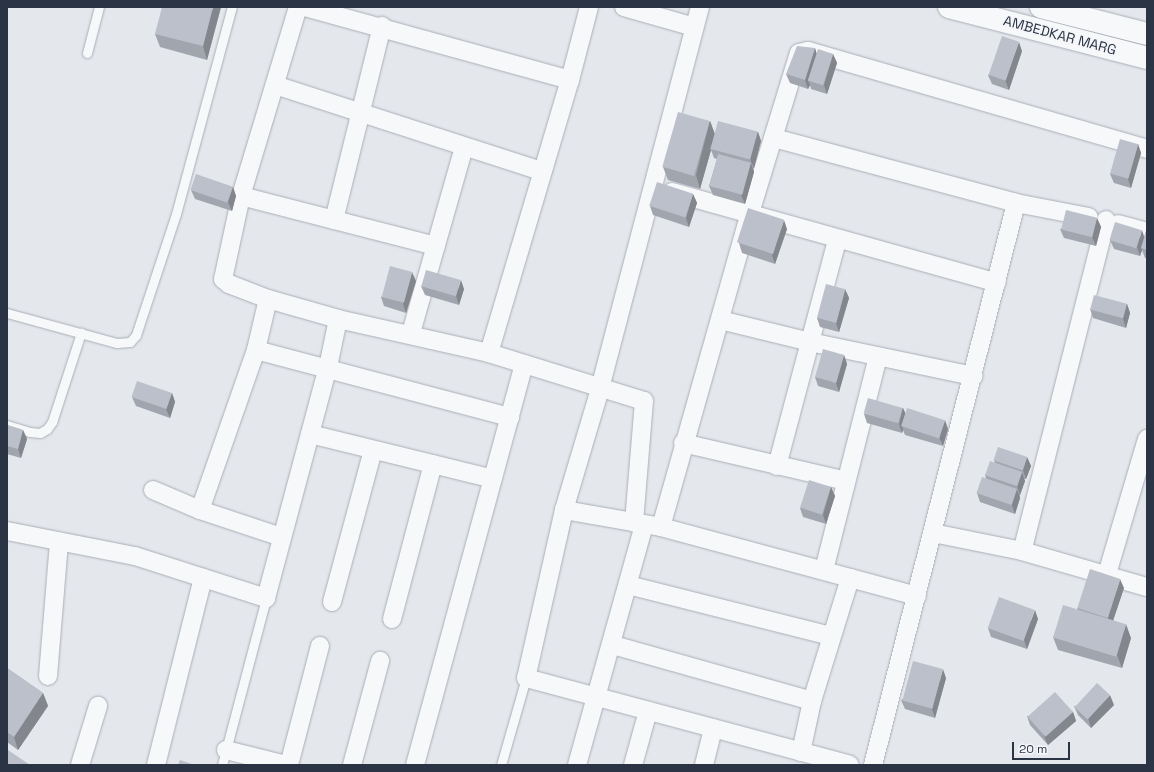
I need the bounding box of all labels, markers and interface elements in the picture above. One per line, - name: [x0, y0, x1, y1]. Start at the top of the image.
- street label: AMBEDKAR MARG: [1002, 12, 1118, 58]
- scale bar: [1014, 734, 1072, 760]
- text: 20 m: [1019, 741, 1047, 757]

